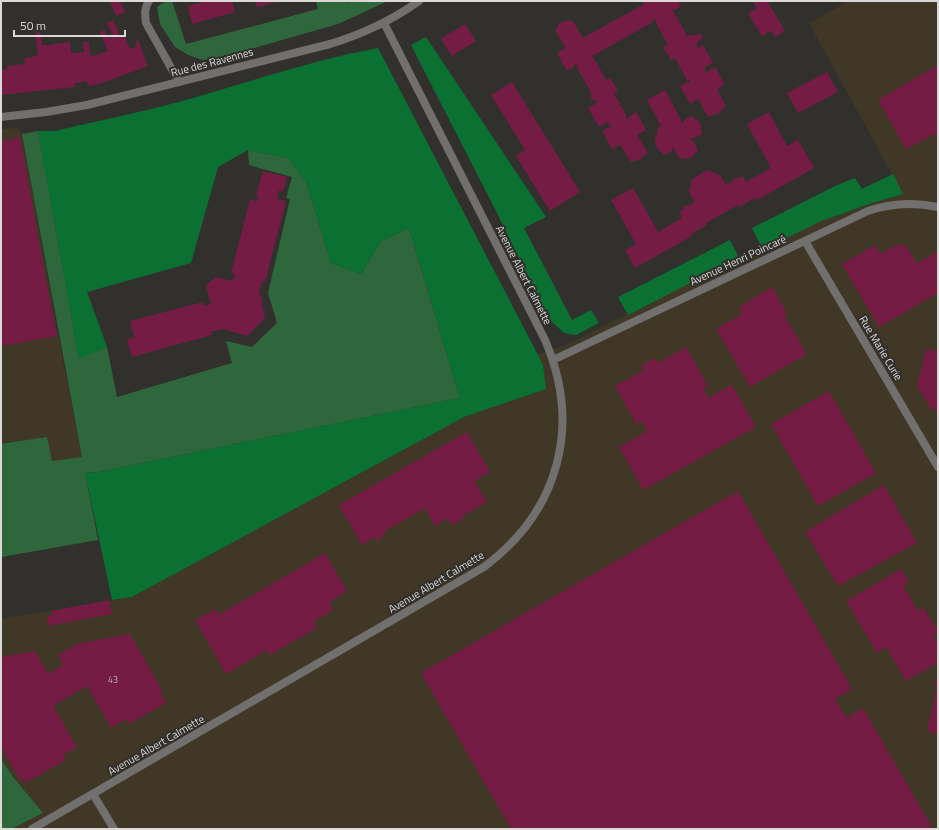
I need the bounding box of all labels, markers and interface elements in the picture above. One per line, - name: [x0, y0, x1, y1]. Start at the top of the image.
- scale bar: [14, 12, 125, 38]
- text: 50 m: [20, 16, 46, 35]
- street label: Rue des Ravennes: [169, 43, 255, 81]
- street label: Avenue Albert Calmette: [492, 223, 556, 328]
- street label: Avenue Henri Poincaré: [687, 230, 789, 289]
- street label: Rue Marie Curie: [855, 313, 907, 384]
- street label: Avenue Albert Calmette: [385, 547, 487, 617]
- house number: 43: [108, 673, 118, 686]
- street label: Avenue Albert Calmette: [105, 711, 208, 779]

